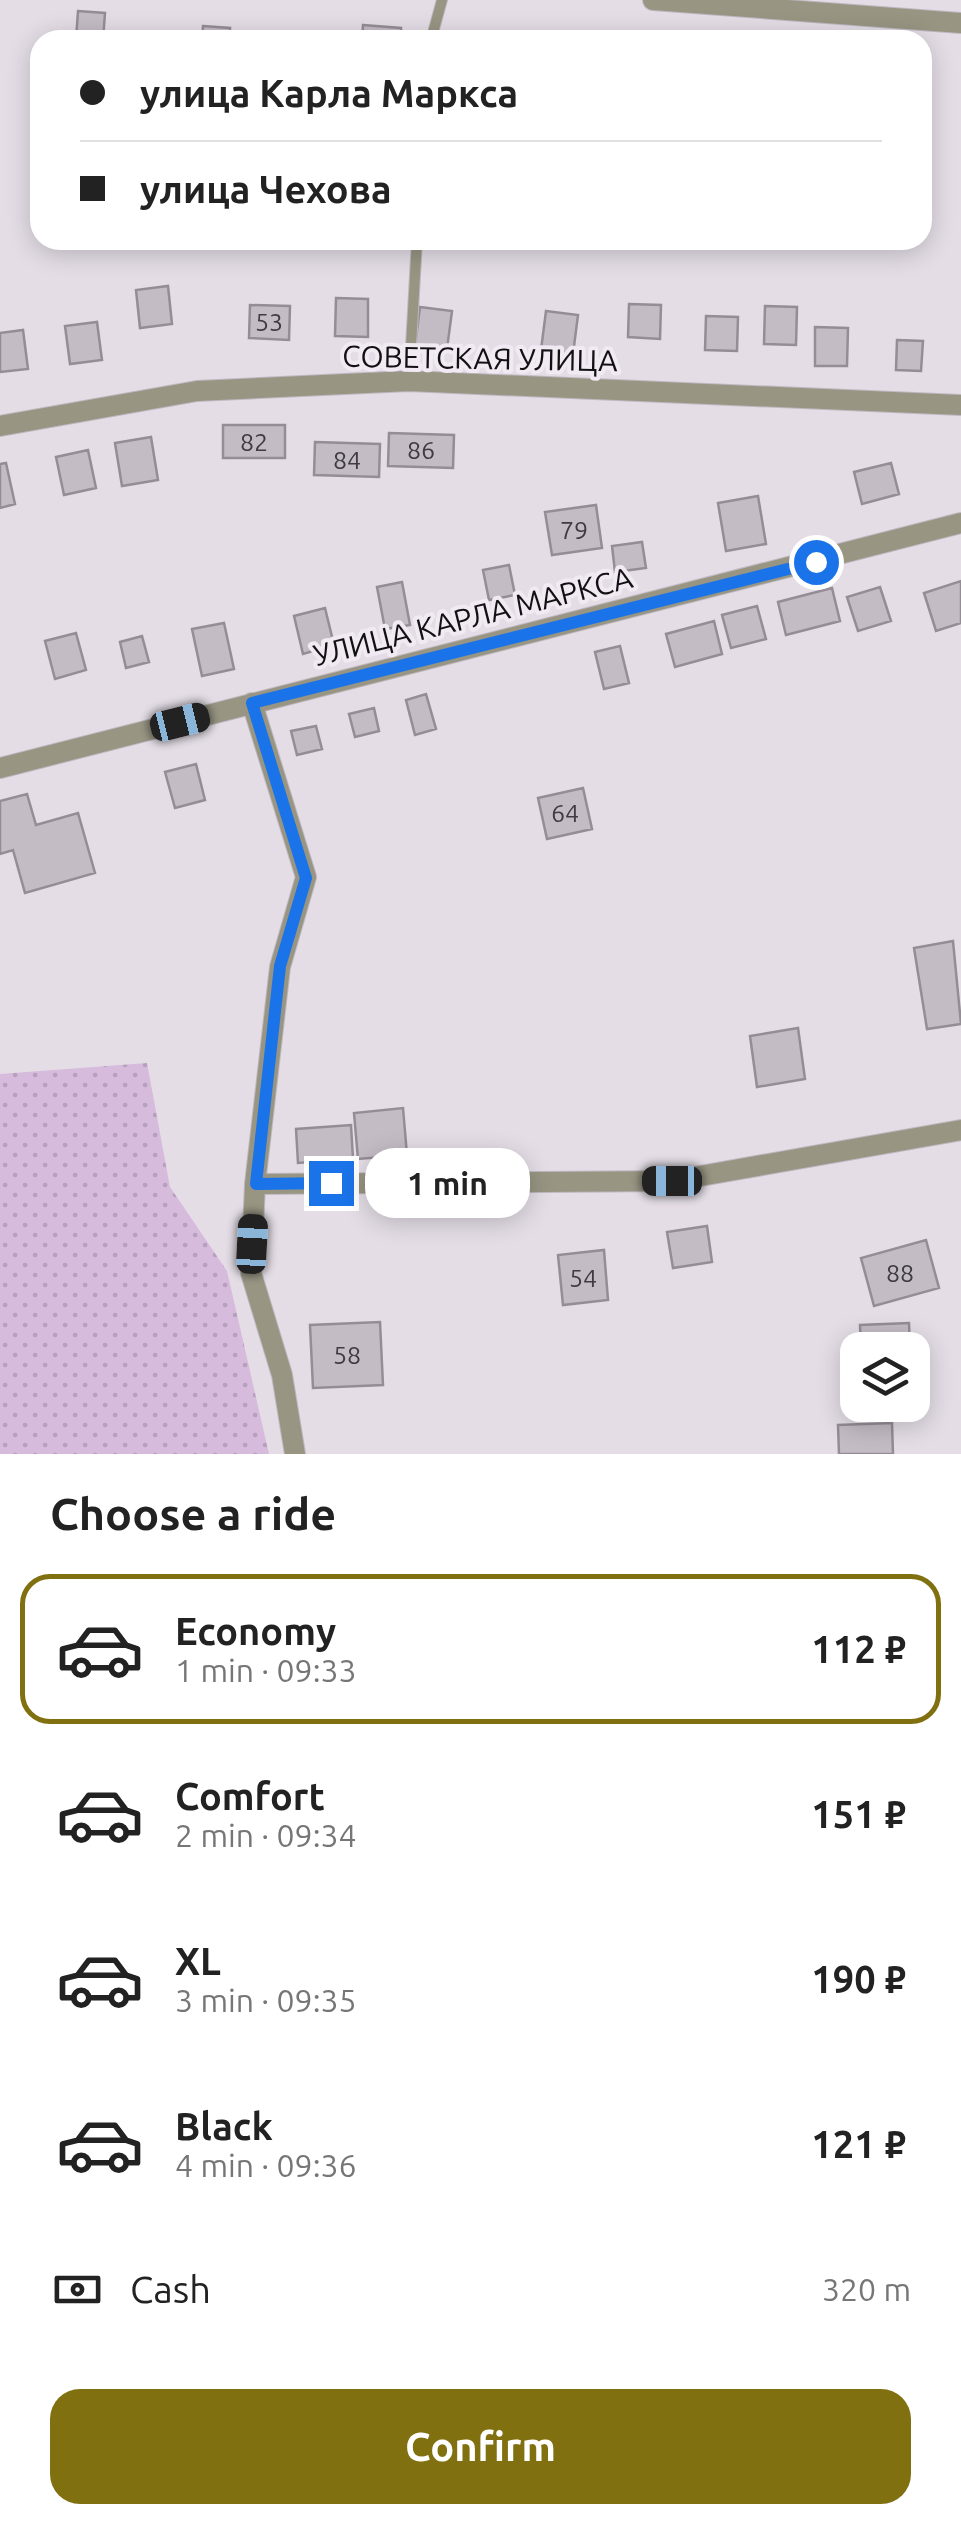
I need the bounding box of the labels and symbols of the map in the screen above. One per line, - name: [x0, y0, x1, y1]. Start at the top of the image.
- house number: 53: [255, 308, 283, 336]
- street label: СОВЕТСКАЯ УЛИЦА: [342, 339, 619, 377]
- house number: 82: [240, 428, 268, 456]
- house number: 86: [407, 436, 435, 464]
- house number: 84: [333, 446, 361, 474]
- house number: 79: [560, 516, 588, 544]
- route start: [794, 540, 839, 585]
- street label: УЛИЦА КАРЛА МАРКСА: [310, 560, 636, 672]
- car: [147, 700, 213, 744]
- house number: 64: [551, 799, 579, 827]
- callout: 1 min: [366, 1148, 531, 1218]
- route end: [309, 1161, 354, 1206]
- car: [642, 1166, 702, 1196]
- car: [235, 1213, 269, 1275]
- house number: 88: [886, 1259, 914, 1287]
- house number: 54: [569, 1264, 597, 1292]
- house number: 58: [333, 1341, 361, 1369]

